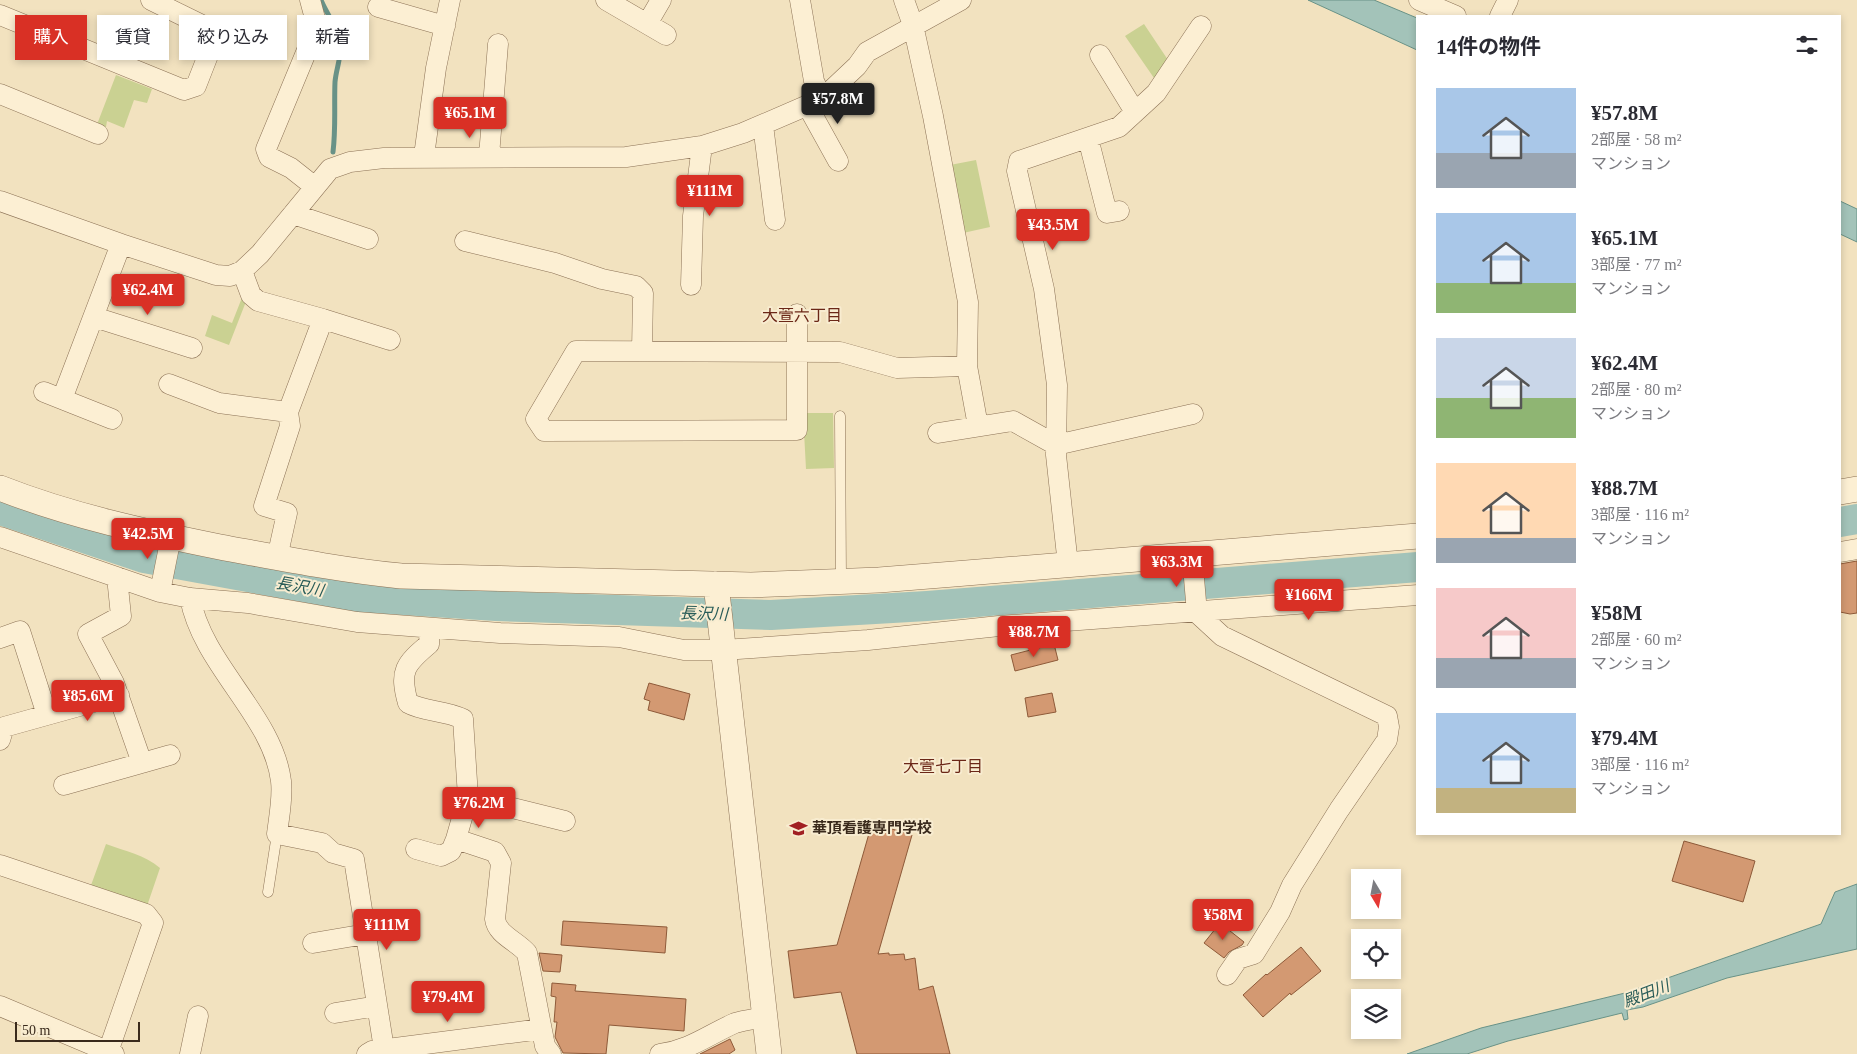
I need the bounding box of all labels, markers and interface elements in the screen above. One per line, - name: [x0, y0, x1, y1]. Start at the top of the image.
- chip: 購入: [15, 15, 87, 60]
- chip: 賃貸: [97, 15, 169, 60]
- chip: 絞り込み: [179, 15, 287, 60]
- chip: 新着: [297, 15, 369, 60]
- icon: filters: [1793, 31, 1821, 59]
- text: 14件の物件: [1436, 35, 1541, 59]
- pin: ¥57.8M: [797, 82, 879, 125]
- text: ¥57.8M: [812, 90, 864, 107]
- pin: ¥65.1M: [429, 96, 511, 139]
- text: ¥57.8M: [1591, 101, 1658, 125]
- text: ¥65.1M: [444, 104, 496, 121]
- icon: home: [1476, 108, 1536, 168]
- text: 2部屋 · 58 m²: [1591, 131, 1682, 148]
- text: マンション: [1591, 155, 1671, 172]
- pin: ¥111M: [675, 174, 745, 217]
- text: ¥111M: [687, 182, 733, 199]
- pin: ¥43.5M: [1012, 208, 1094, 251]
- text: ¥43.5M: [1027, 216, 1079, 233]
- text: ¥65.1M: [1591, 226, 1658, 250]
- icon: home: [1476, 233, 1536, 293]
- text: 3部屋 · 77 m²: [1591, 256, 1682, 273]
- pin: ¥62.4M: [107, 274, 189, 316]
- text: マンション: [1591, 280, 1671, 297]
- text: ¥62.4M: [122, 281, 174, 298]
- district label: 大萱六丁目: [762, 307, 842, 324]
- text: ¥62.4M: [1591, 351, 1658, 375]
- icon: home: [1476, 358, 1536, 418]
- text: 2部屋 · 80 m²: [1591, 381, 1682, 398]
- text: マンション: [1591, 405, 1671, 422]
- text: ¥88.7M: [1591, 476, 1658, 500]
- icon: home: [1476, 483, 1536, 543]
- text: 3部屋 · 116 m²: [1591, 506, 1689, 523]
- pin: ¥42.5M: [107, 518, 189, 560]
- text: ¥42.5M: [122, 525, 174, 542]
- text: マンション: [1591, 530, 1671, 547]
- pin: ¥63.3M: [1136, 546, 1218, 588]
- text: ¥63.3M: [1151, 553, 1203, 570]
- water label: 長沢川: [275, 574, 327, 599]
- pin: ¥166M: [1274, 578, 1344, 621]
- text: ¥166M: [1285, 586, 1333, 603]
- text: ¥58M: [1591, 601, 1642, 625]
- water label: 長沢川: [680, 604, 730, 623]
- icon: home: [1476, 608, 1536, 668]
- pin: ¥88.7M: [993, 616, 1075, 658]
- text: ¥88.7M: [1008, 623, 1060, 640]
- text: 2部屋 · 60 m²: [1591, 631, 1682, 648]
- text: マンション: [1591, 655, 1671, 672]
- pin: ¥85.6M: [47, 680, 129, 722]
- text: ¥85.6M: [62, 687, 114, 704]
- text: ¥79.4M: [1591, 726, 1658, 750]
- icon: home: [1476, 733, 1536, 793]
- text: 3部屋 · 116 m²: [1591, 756, 1689, 773]
- district label: 大萱七丁目: [903, 758, 983, 775]
- text: マンション: [1591, 780, 1671, 797]
- pin: ¥76.2M: [438, 786, 520, 829]
- text: ¥76.2M: [453, 794, 505, 811]
- school or university icon: 華頂看護専門学校: [788, 818, 808, 838]
- place label: 華頂看護専門学校: [812, 820, 932, 836]
- north arrow: [1351, 869, 1401, 919]
- map controls: [1351, 869, 1401, 1039]
- pin: ¥58M: [1193, 898, 1253, 941]
- text: ¥58M: [1203, 906, 1243, 923]
- pin: ¥111M: [352, 908, 422, 951]
- text: ¥111M: [364, 916, 410, 933]
- button: locate: [1351, 929, 1401, 979]
- water label: 殿田川: [1621, 976, 1673, 1010]
- pin: ¥79.4M: [407, 980, 489, 1023]
- text: ¥79.4M: [422, 988, 474, 1005]
- button: layers: [1351, 989, 1401, 1039]
- scale bar: [15, 1019, 140, 1042]
- text: 50 m: [22, 1023, 50, 1038]

